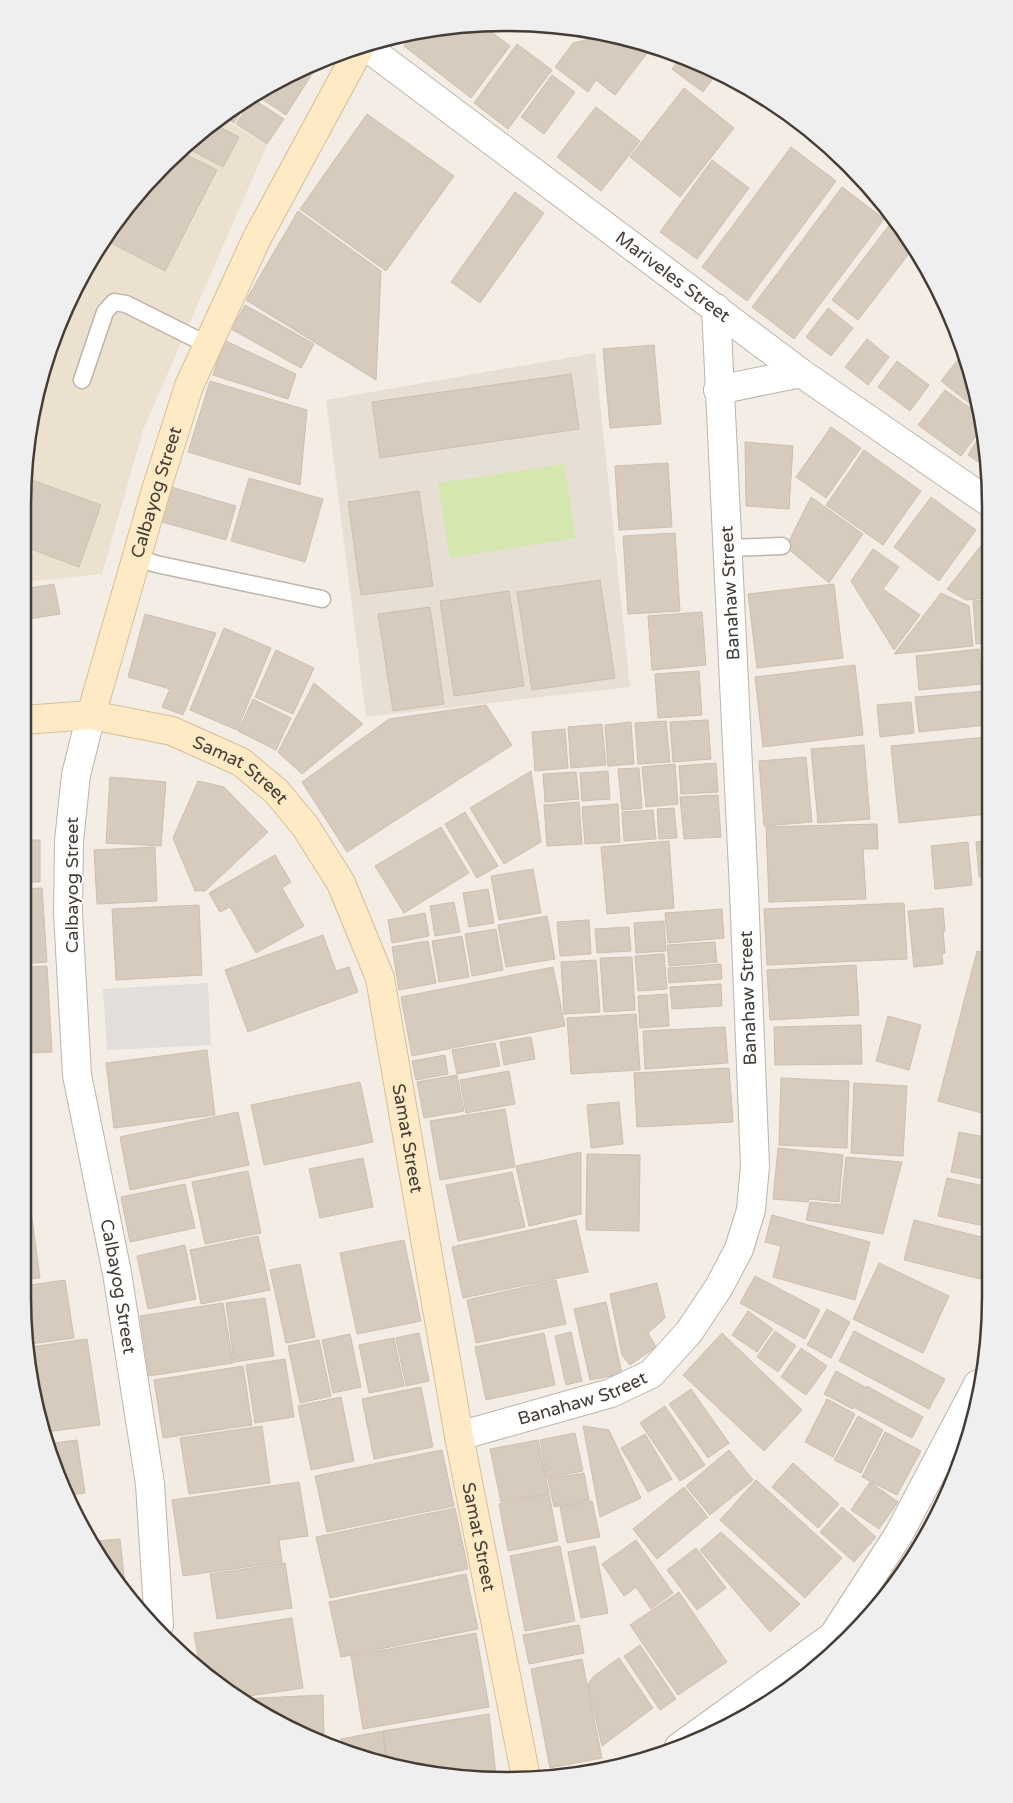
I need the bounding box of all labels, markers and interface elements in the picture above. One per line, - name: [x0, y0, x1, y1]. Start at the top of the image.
- street label: Mariveles Street: [611, 226, 735, 327]
- street label: Calbayog Street: [126, 424, 186, 561]
- street label: Banahaw Street: [715, 525, 745, 661]
- street label: Samat Street: [189, 731, 293, 809]
- street label: Calbayog Street: [61, 817, 83, 953]
- street label: Banahaw Street: [735, 930, 761, 1066]
- street label: Samat Street: [387, 1082, 428, 1195]
- street label: Calbayog Street: [95, 1217, 141, 1356]
- street label: Banahaw Street: [515, 1366, 651, 1430]
- street label: Samat Street: [457, 1480, 500, 1593]

